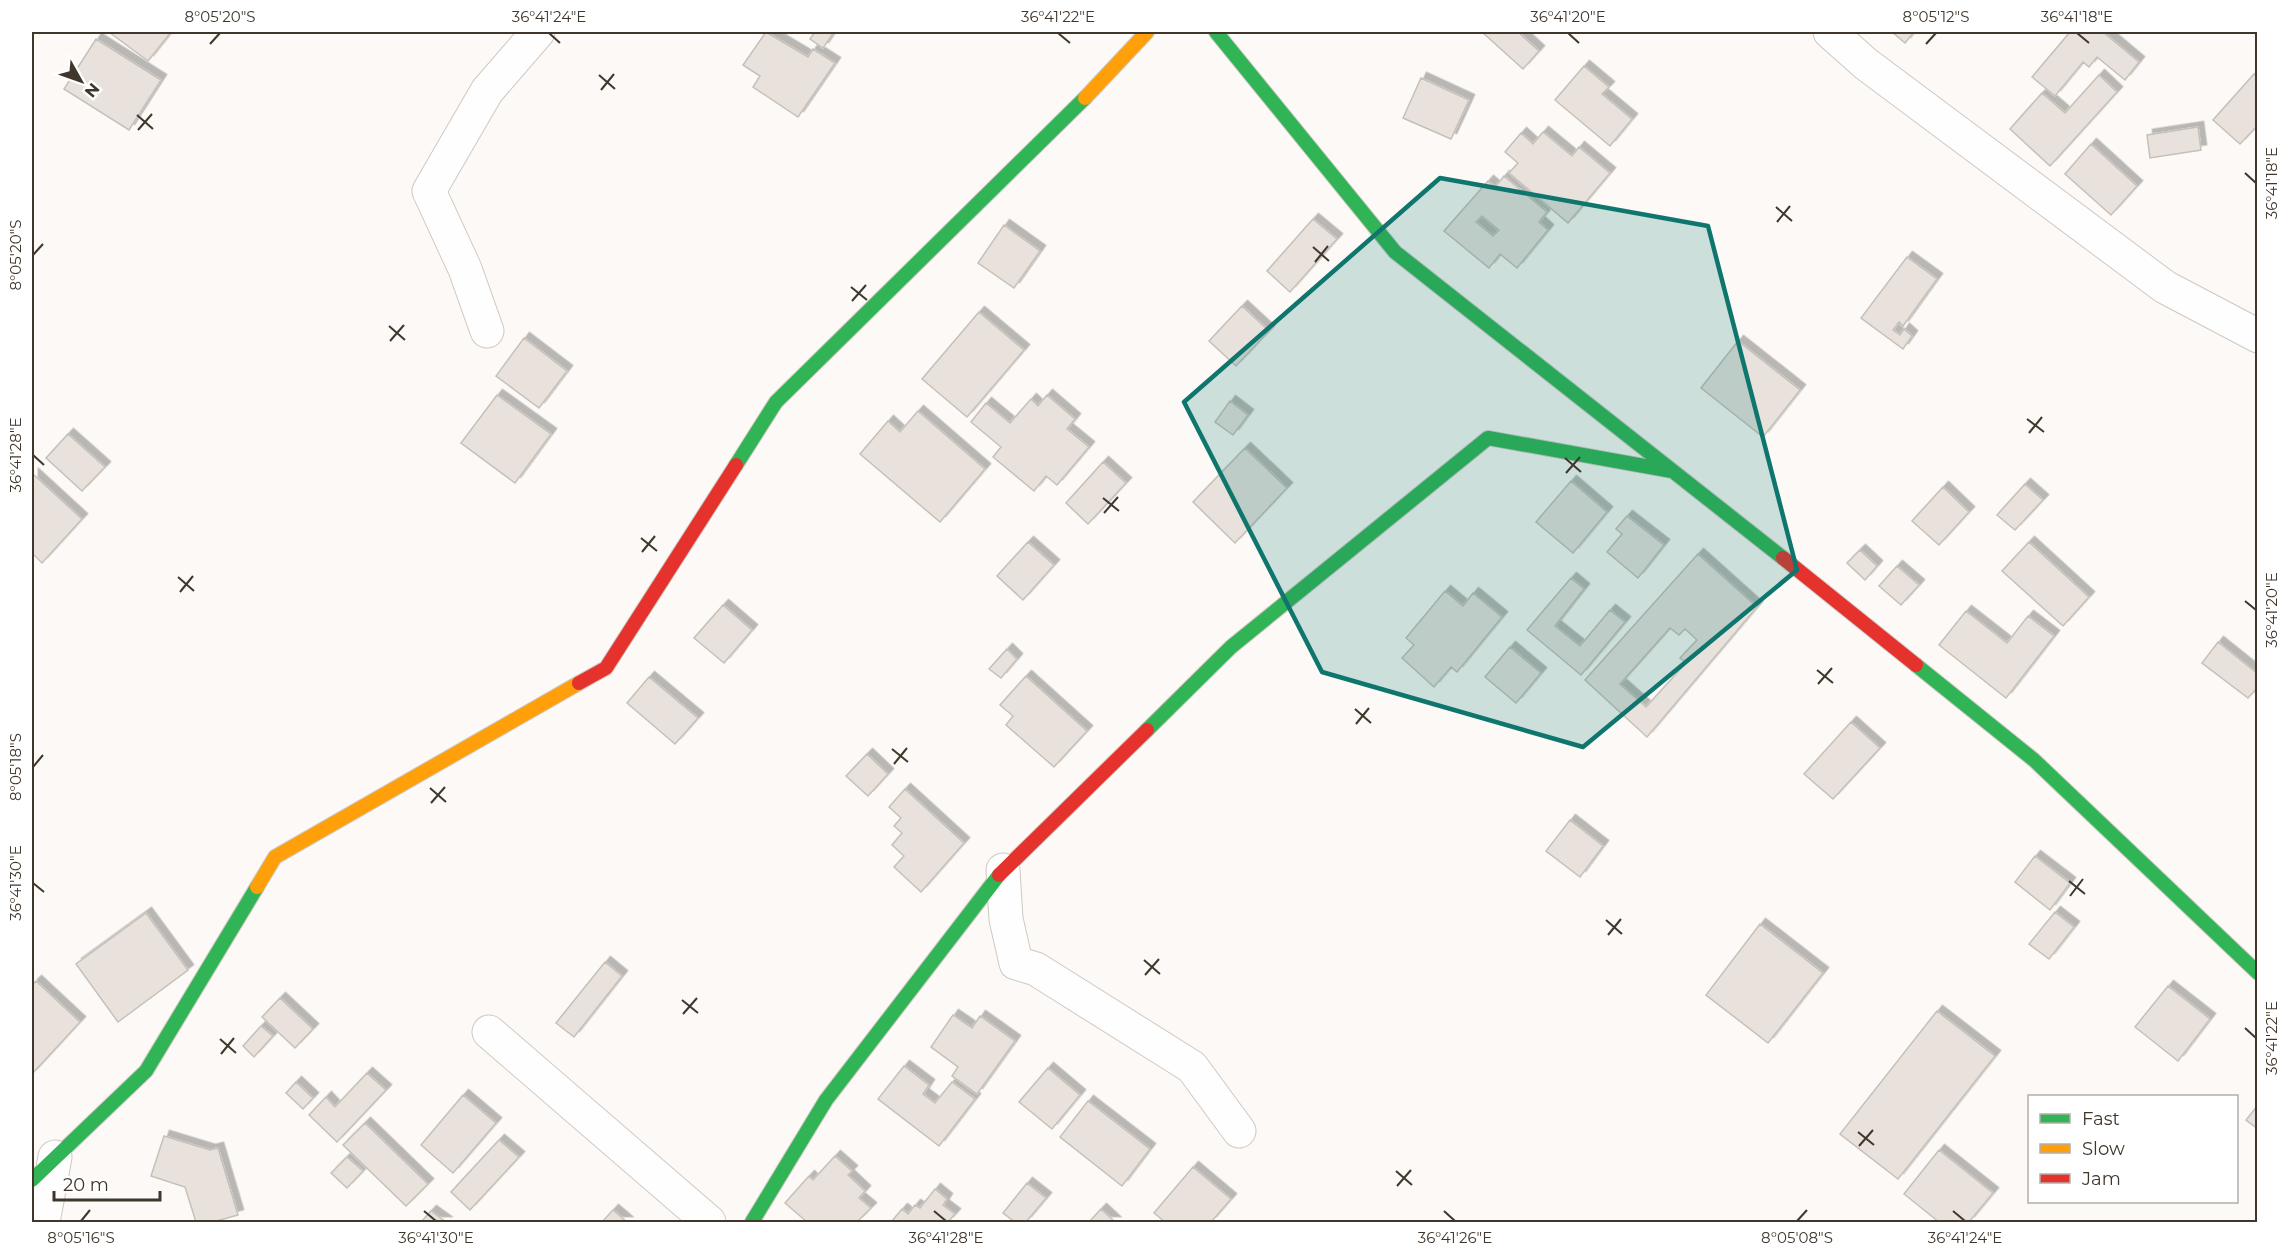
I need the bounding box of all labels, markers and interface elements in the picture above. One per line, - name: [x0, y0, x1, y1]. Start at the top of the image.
- text: 8°05'20"S: [184, 7, 256, 26]
- text: 36°41'24"E: [512, 7, 586, 26]
- text: 36°41'22"E: [1021, 7, 1095, 26]
- text: 36°41'20"E: [1530, 7, 1606, 26]
- text: 8°05'12"S: [1903, 7, 1969, 26]
- text: 36°41'18"E: [2041, 7, 2113, 26]
- north arrow: [51, 51, 111, 111]
- text: N: [81, 79, 104, 101]
- text: 36°41'18"E: [2262, 147, 2281, 219]
- text: 8°05'20"S: [6, 219, 25, 291]
- text: 36°41'28"E: [6, 417, 25, 493]
- text: 36°41'20"E: [2262, 572, 2281, 648]
- text: 8°05'18"S: [6, 733, 25, 801]
- text: 36°41'30"E: [6, 845, 25, 921]
- text: 36°41'22"E: [2262, 1001, 2281, 1075]
- legend: [2028, 1095, 2238, 1203]
- text: Fast: [2082, 1108, 2120, 1130]
- text: Slow: [2082, 1138, 2125, 1160]
- scale bar: [54, 1164, 160, 1202]
- text: Jam: [2081, 1168, 2121, 1190]
- text: 20 m: [63, 1174, 109, 1196]
- text: 8°05'16"S: [47, 1228, 115, 1247]
- text: 36°41'30"E: [398, 1228, 474, 1247]
- text: 36°41'28"E: [908, 1228, 984, 1247]
- text: 36°41'26"E: [1418, 1228, 1492, 1247]
- text: 8°05'08"S: [1761, 1228, 1833, 1247]
- text: 36°41'24"E: [1928, 1228, 2002, 1247]

